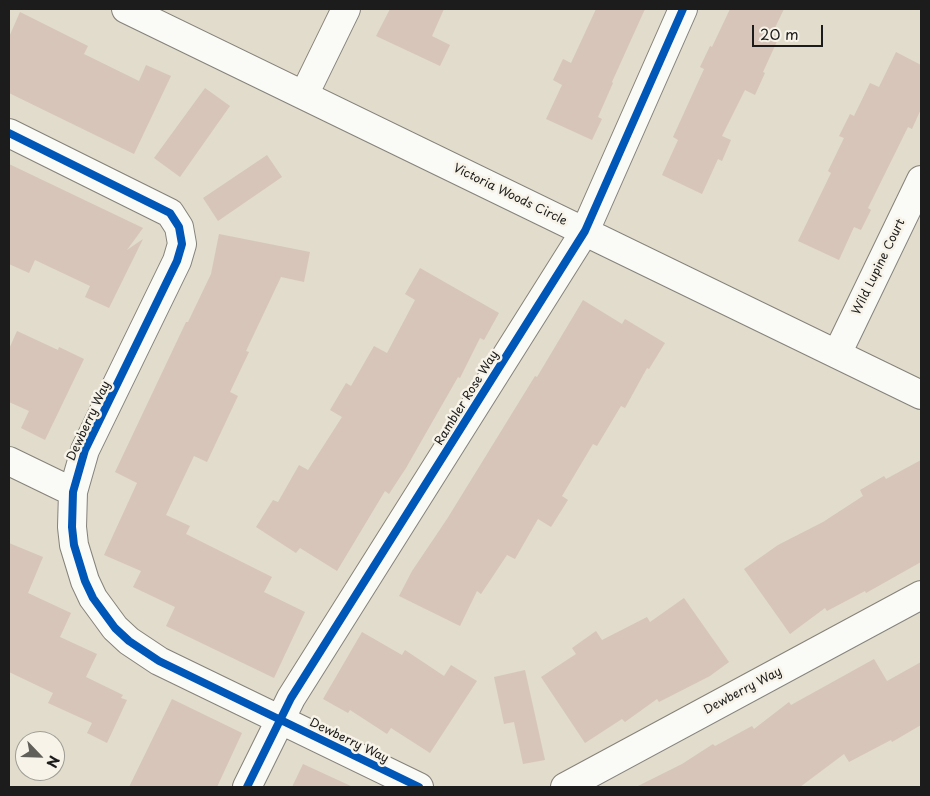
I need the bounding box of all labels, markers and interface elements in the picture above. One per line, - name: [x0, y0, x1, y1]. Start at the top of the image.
- scale bar: [755, 15, 826, 47]
- text: 20 m: [760, 22, 799, 45]
- street label: Victoria Woods Circle: [451, 161, 569, 229]
- street label: Wild Lupine Court: [850, 217, 908, 317]
- street label: Rambler Rose Way: [432, 348, 502, 448]
- street label: Dewberry Way: [64, 379, 114, 463]
- street label: Dewberry Way: [702, 664, 784, 718]
- street label: Dewberry Way: [307, 716, 391, 766]
- north arrow: [15, 731, 65, 781]
- text: N: [41, 753, 65, 771]

